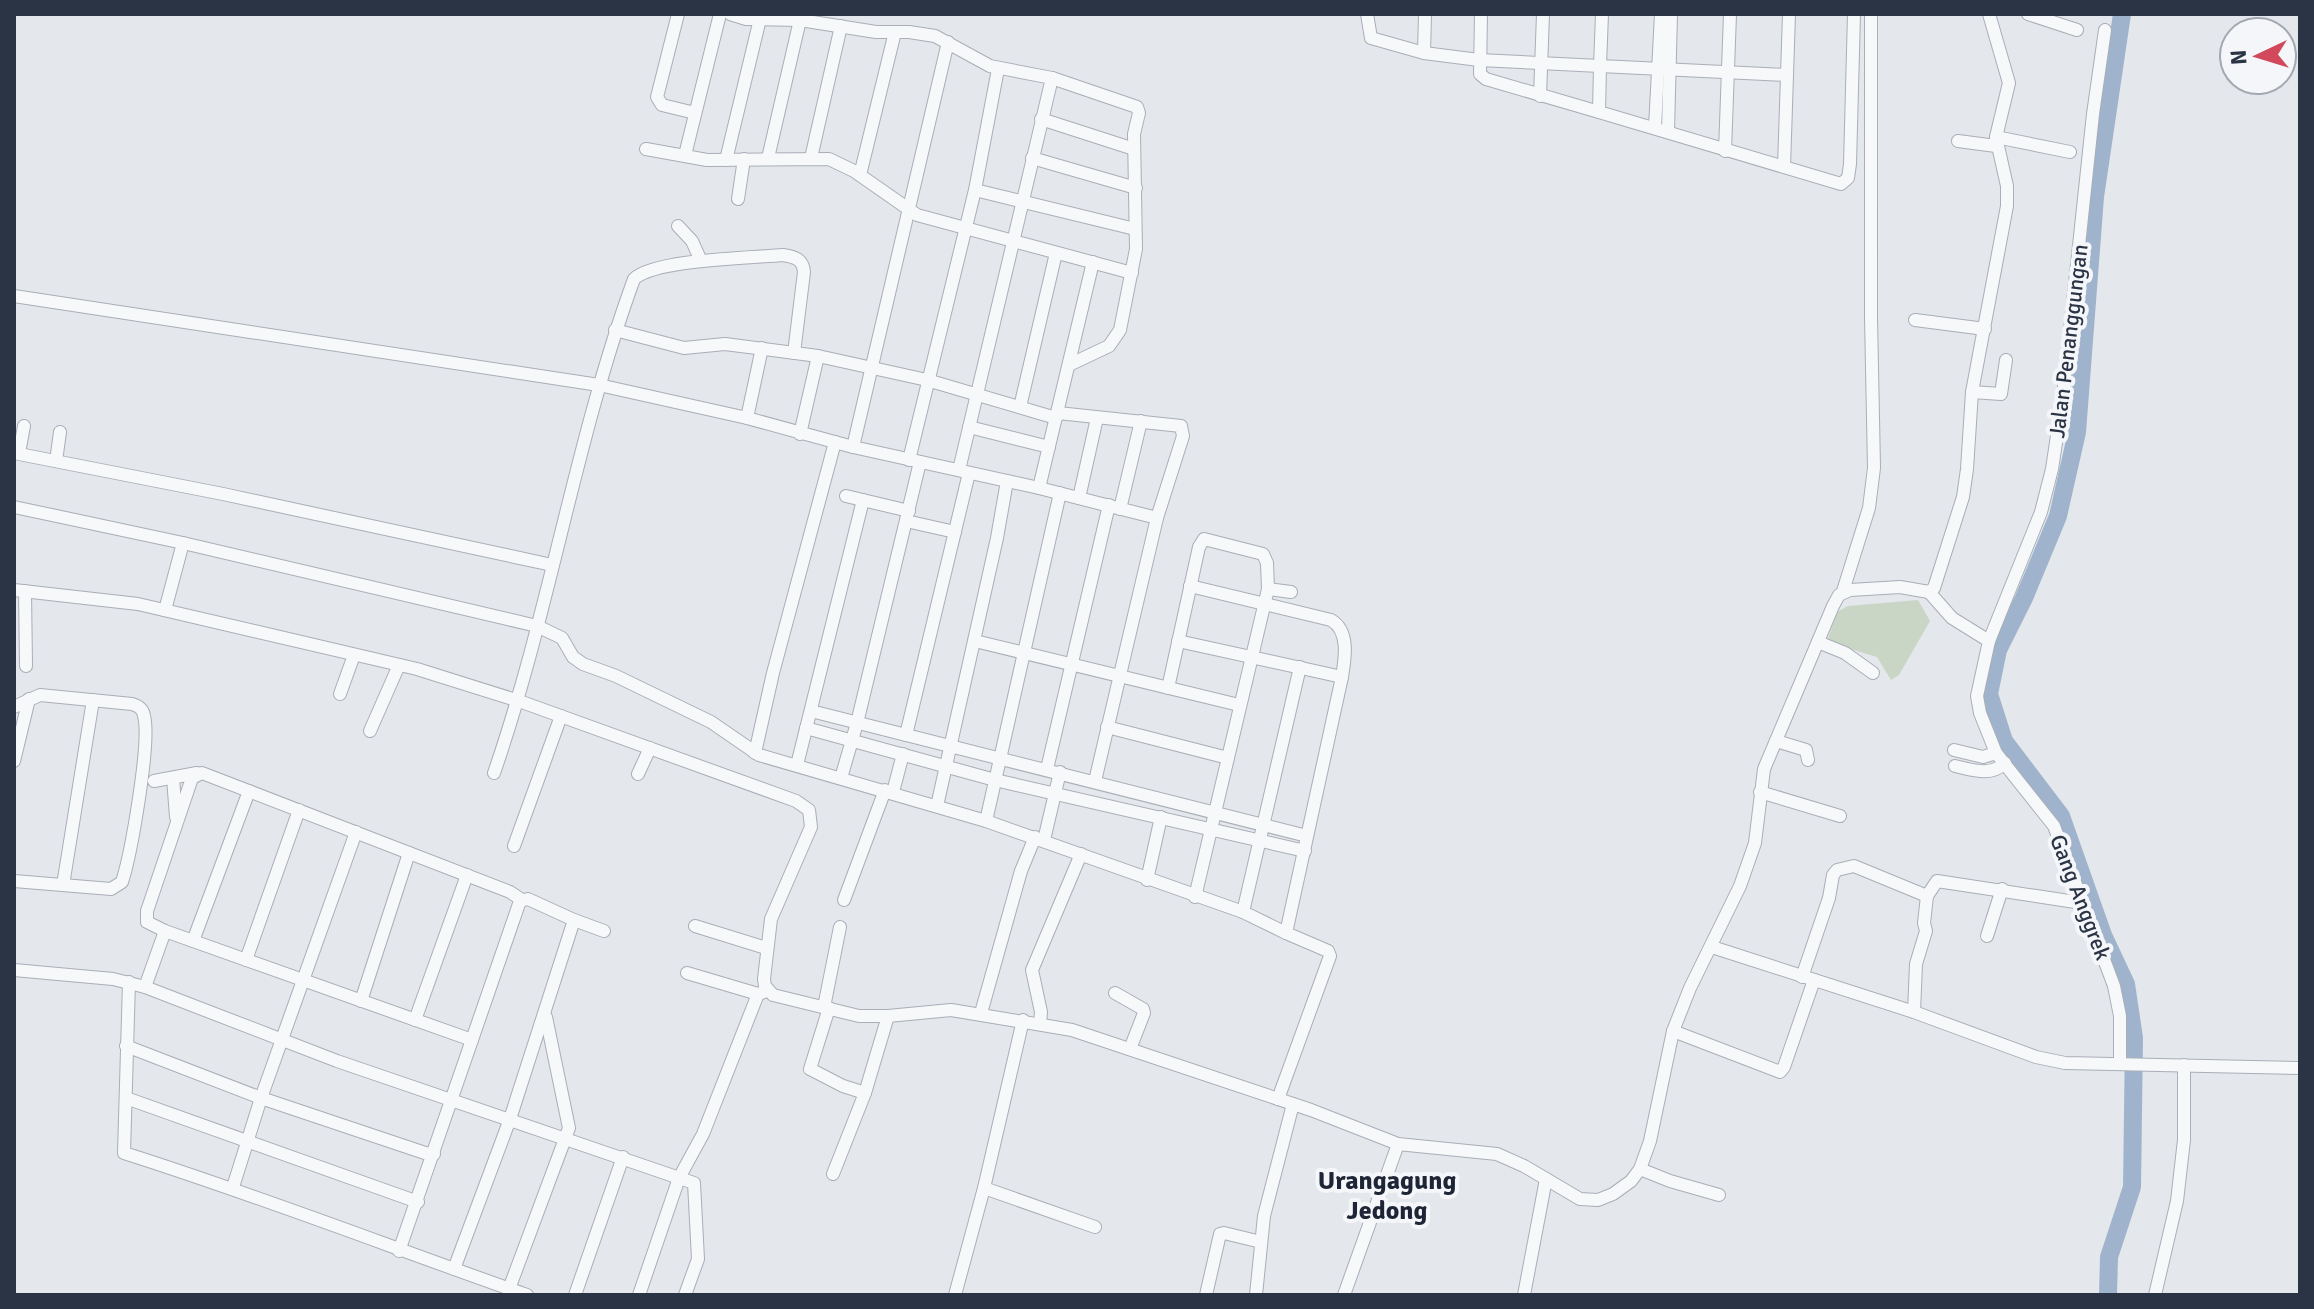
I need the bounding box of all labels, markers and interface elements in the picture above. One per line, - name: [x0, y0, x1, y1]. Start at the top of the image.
- north arrow: [2218, 16, 2298, 96]
- text: N: [2225, 49, 2253, 66]
- street label: Jalan Penanggungan: [2043, 243, 2094, 439]
- street label: Gang Anggrek: [2044, 831, 2117, 964]
- district label: Urangagung Jedong: [1318, 1165, 1456, 1227]

